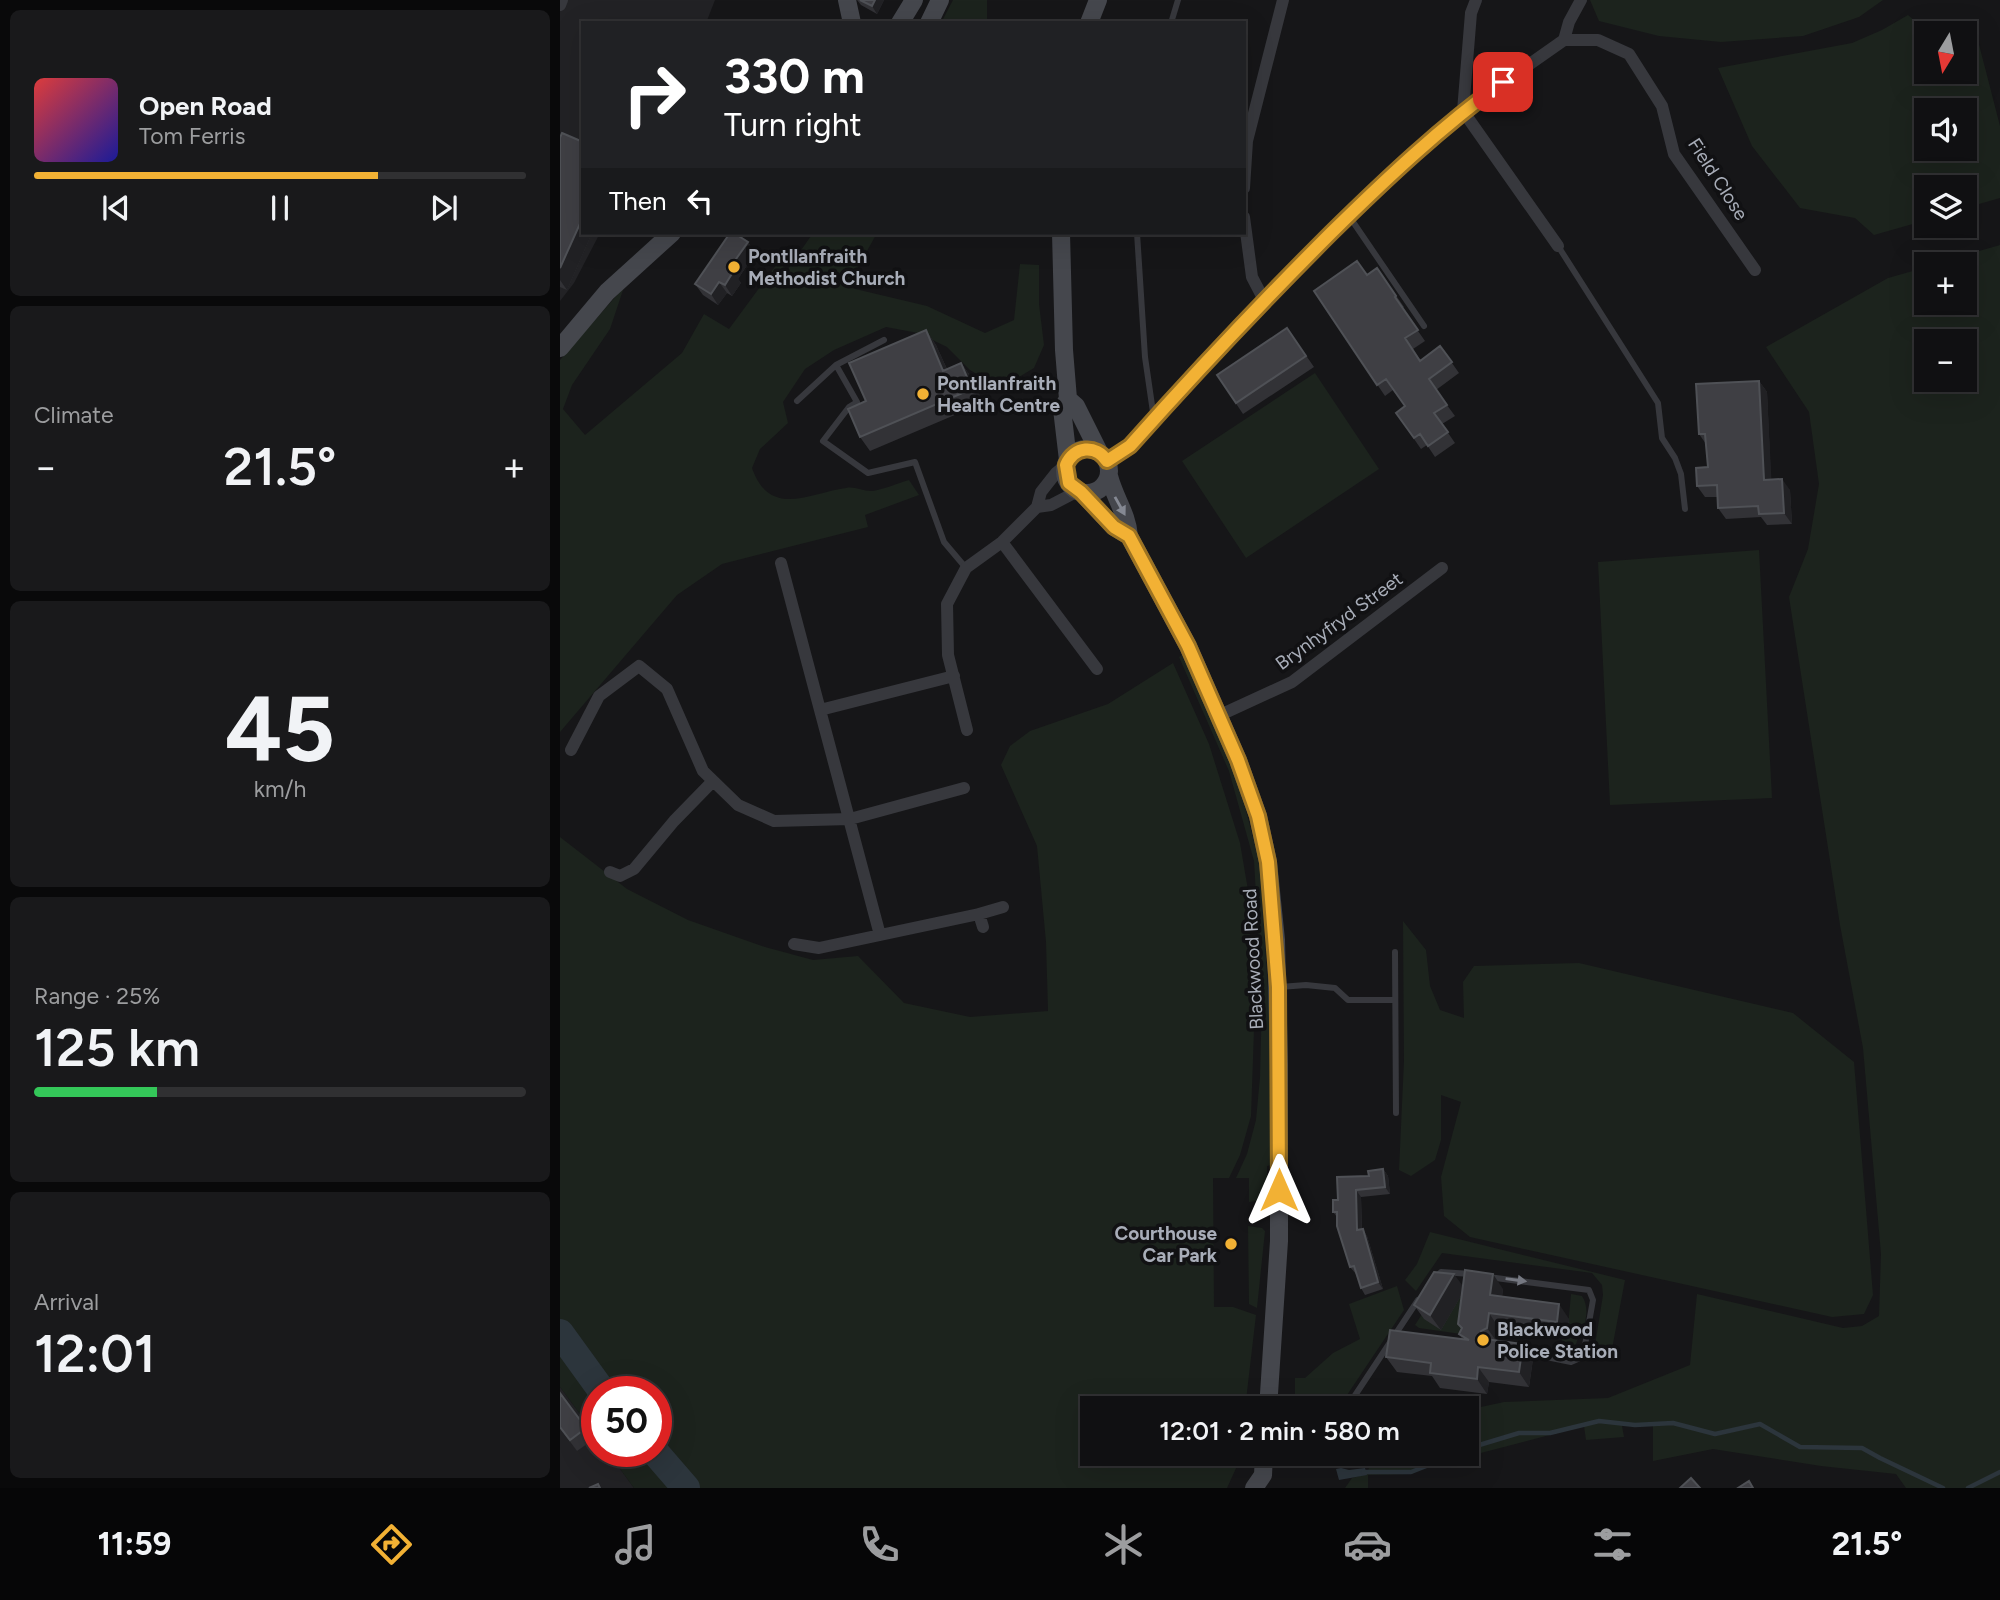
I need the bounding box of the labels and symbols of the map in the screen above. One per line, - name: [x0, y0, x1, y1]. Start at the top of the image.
- north arrow: [1914, 21, 1978, 84]
- pin: [1473, 52, 1533, 112]
- street label: Field Close: [1683, 134, 1753, 224]
- place label: Pontllanfraith Methodist Church: [748, 245, 905, 290]
- marker: Pontllanfraith Methodist Church: [726, 259, 742, 275]
- place label: Pontllanfraith Health Centre: [937, 372, 1060, 417]
- marker: Pontllanfraith Health Centre: [915, 386, 931, 402]
- one-way arrow: [1114, 496, 1126, 515]
- street label: Brynhyfryd Street: [1271, 567, 1407, 675]
- street label: Blackwood Road: [1238, 888, 1268, 1030]
- position arrow: [1242, 1153, 1316, 1227]
- place label: Courthouse Car Park: [1115, 1222, 1218, 1267]
- marker: Courthouse Car Park: [1223, 1236, 1239, 1252]
- one-way arrow: [1505, 1275, 1527, 1286]
- place label: Blackwood Police Station: [1497, 1318, 1618, 1363]
- marker: Blackwood Police Station: [1475, 1332, 1491, 1348]
- speed limit sign: 50: [581, 1376, 672, 1467]

